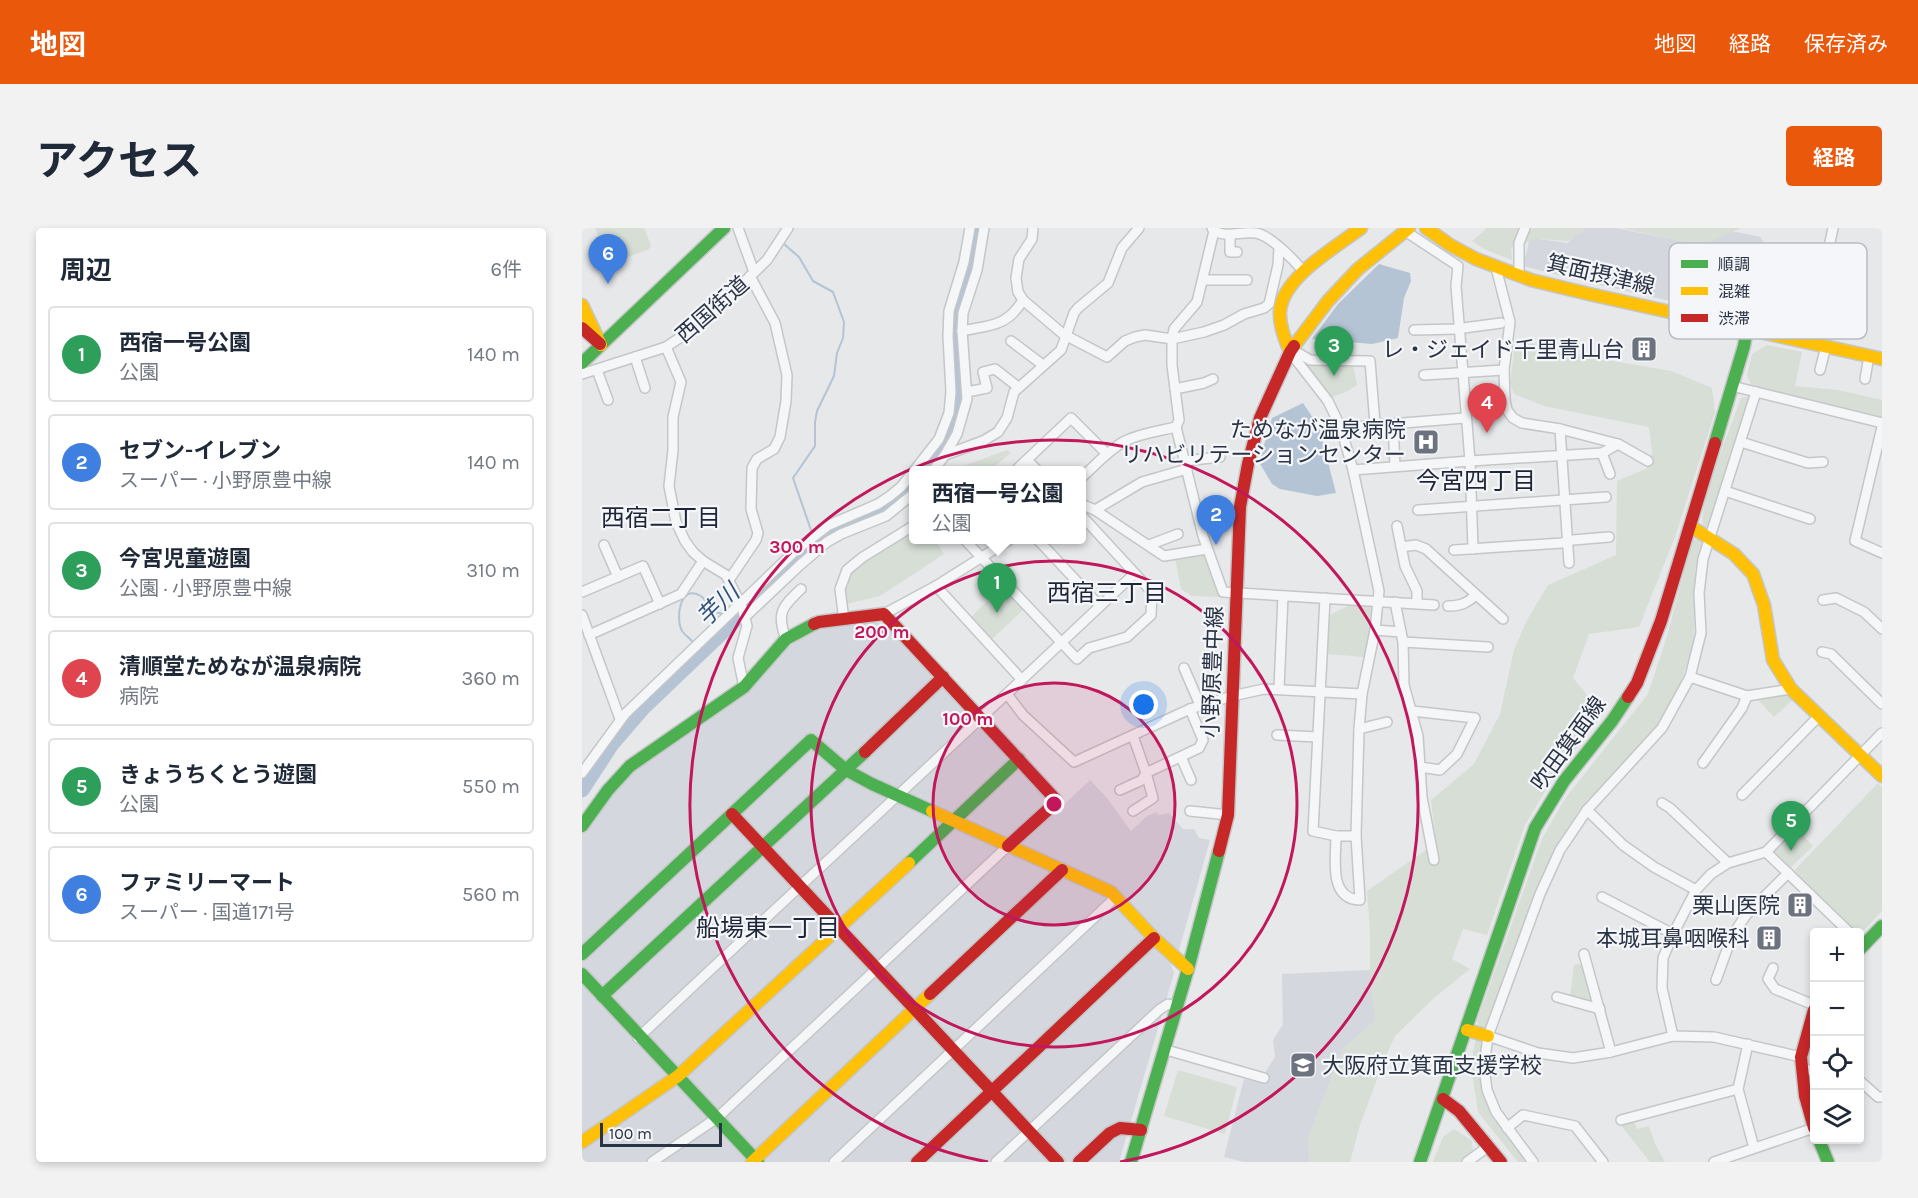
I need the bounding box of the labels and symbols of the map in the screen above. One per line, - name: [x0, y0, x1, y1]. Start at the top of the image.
- pin: 6: [588, 235, 628, 284]
- legend: [1669, 243, 1867, 339]
- street label: 箕面摂津線: [1544, 250, 1657, 300]
- text: 順調: [1718, 255, 1750, 274]
- street label: 西国街道: [671, 271, 754, 348]
- text: 混雑: [1718, 282, 1750, 301]
- text: 渋滞: [1718, 309, 1750, 328]
- pin: 3: [1314, 326, 1353, 376]
- building icon: レ・ジェイド千里青山台: [1629, 334, 1659, 364]
- place label: レ・ジェイド千里青山台: [1382, 337, 1624, 363]
- pin: 4: [1468, 384, 1506, 433]
- place label: ためなが温泉病院 リハビリテーションセンター: [1120, 417, 1406, 468]
- hospital icon: ためなが温泉病院 リハビリテーションセンター: [1411, 427, 1441, 457]
- district label: 今宮四丁目: [1416, 467, 1536, 495]
- pin: 2: [1196, 496, 1236, 545]
- district label: 西宿二丁目: [601, 504, 721, 532]
- text: 300 m: [769, 536, 825, 558]
- pin: 1: [978, 564, 1016, 613]
- water label: 芋川: [691, 576, 747, 632]
- district label: 西宿三丁目: [1047, 579, 1167, 607]
- street label: 小野原豊中線: [1198, 606, 1228, 738]
- text: 200 m: [854, 621, 910, 643]
- your location: [1129, 690, 1158, 719]
- street label: 吹田箕面線: [1526, 691, 1612, 796]
- text: 100 m: [943, 708, 993, 730]
- centre of rings: [1044, 794, 1064, 814]
- pin: 5: [1772, 802, 1810, 851]
- building icon: 栗山医院: [1785, 890, 1815, 920]
- place label: 栗山医院: [1692, 893, 1780, 919]
- district label: 船場東一丁目: [696, 914, 840, 942]
- building icon: 本城耳鼻咽喉科: [1754, 923, 1784, 953]
- place label: 本城耳鼻咽喉科: [1596, 926, 1750, 952]
- school or university icon: 大阪府立箕面支援学校: [1288, 1050, 1318, 1080]
- place label: 大阪府立箕面支援学校: [1322, 1053, 1542, 1079]
- scale bar: [600, 1120, 722, 1148]

